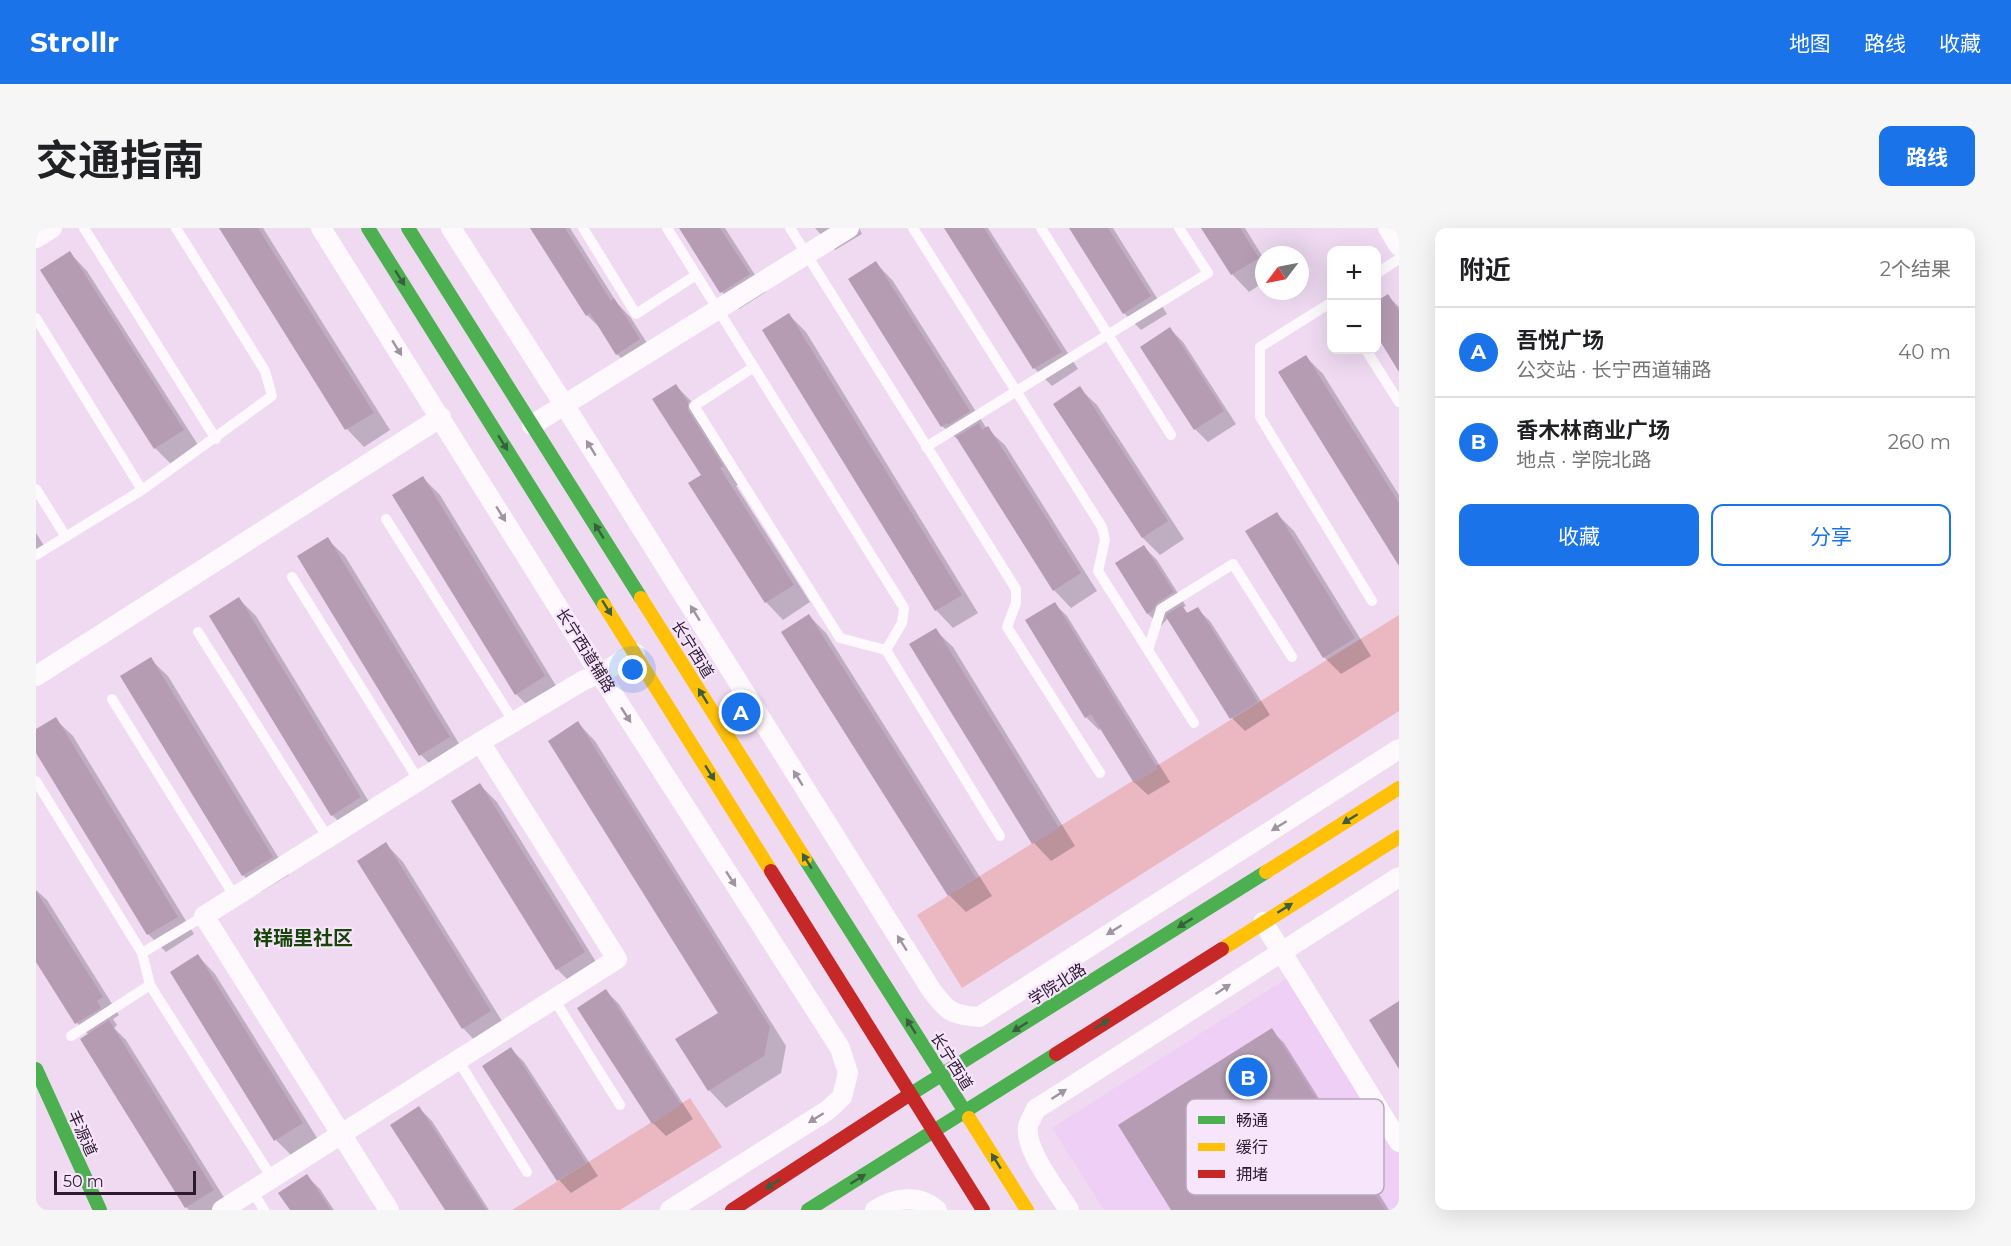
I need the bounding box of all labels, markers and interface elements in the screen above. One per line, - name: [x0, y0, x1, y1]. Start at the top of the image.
- text: Strollr: [30, 25, 119, 59]
- text: 地图: [1789, 31, 1831, 56]
- text: 路线: [1864, 31, 1906, 56]
- text: 收藏: [1939, 31, 1981, 56]
- button: 路线: [1879, 126, 1975, 186]
- text: 交通指南: [36, 134, 204, 186]
- north arrow: [1255, 246, 1309, 300]
- map controls: [1327, 246, 1381, 354]
- button: +: [1327, 246, 1381, 300]
- text: 附近: [1459, 254, 1511, 286]
- text: 2个结果: [1880, 257, 1951, 281]
- one-way arrow: [394, 269, 405, 286]
- button: −: [1327, 300, 1381, 354]
- text: 吾悦广场: [1516, 327, 1604, 354]
- one-way arrow: [392, 340, 403, 357]
- text: A: [1471, 340, 1486, 364]
- text: 40 m: [1898, 340, 1951, 364]
- text: 公交站 · 长宁西道辅路: [1516, 358, 1712, 382]
- text: 香木林商业广场: [1516, 417, 1670, 444]
- text: B: [1471, 430, 1486, 454]
- text: 260 m: [1888, 430, 1951, 454]
- one-way arrow: [498, 435, 509, 451]
- one-way arrow: [585, 440, 597, 456]
- text: 地点 · 学院北路: [1516, 448, 1652, 472]
- button: 收藏: [1459, 504, 1699, 566]
- button: 分享: [1711, 504, 1951, 566]
- one-way arrow: [495, 506, 506, 522]
- one-way arrow: [593, 523, 604, 539]
- one-way arrow: [601, 600, 612, 616]
- street label: 长宁西道辅路: [552, 605, 619, 696]
- one-way arrow: [689, 605, 700, 621]
- street label: 长宁西道: [668, 617, 718, 681]
- your location: [618, 655, 647, 684]
- one-way arrow: [697, 688, 708, 704]
- pin: A: [722, 690, 760, 734]
- one-way arrow: [621, 707, 632, 723]
- one-way arrow: [704, 765, 715, 782]
- one-way arrow: [793, 770, 804, 786]
- one-way arrow: [1342, 813, 1358, 825]
- one-way arrow: [1271, 820, 1287, 831]
- one-way arrow: [801, 853, 812, 869]
- one-way arrow: [726, 871, 737, 887]
- one-way arrow: [1277, 903, 1293, 914]
- one-way arrow: [1177, 917, 1193, 929]
- one-way arrow: [1106, 925, 1122, 936]
- district label: 祥瑞里社区: [253, 926, 353, 950]
- one-way arrow: [896, 935, 907, 951]
- street label: 学院北路: [1025, 959, 1089, 1009]
- one-way arrow: [1215, 983, 1231, 994]
- one-way arrow: [905, 1018, 916, 1034]
- one-way arrow: [1094, 1018, 1111, 1029]
- one-way arrow: [1012, 1021, 1028, 1032]
- street label: 长宁西道: [927, 1029, 977, 1093]
- pin: B: [1228, 1054, 1268, 1100]
- one-way arrow: [1051, 1089, 1067, 1100]
- legend: [1186, 1099, 1384, 1195]
- street label: 丰源道: [64, 1107, 101, 1159]
- text: 畅通: [1236, 1111, 1268, 1130]
- one-way arrow: [808, 1112, 824, 1123]
- text: 缓行: [1236, 1138, 1268, 1157]
- one-way arrow: [990, 1153, 1002, 1169]
- text: 拥堵: [1236, 1165, 1268, 1184]
- scale bar: [54, 1168, 196, 1196]
- text: 50 m: [63, 1172, 104, 1191]
- one-way arrow: [849, 1174, 866, 1185]
- one-way arrow: [765, 1179, 781, 1190]

